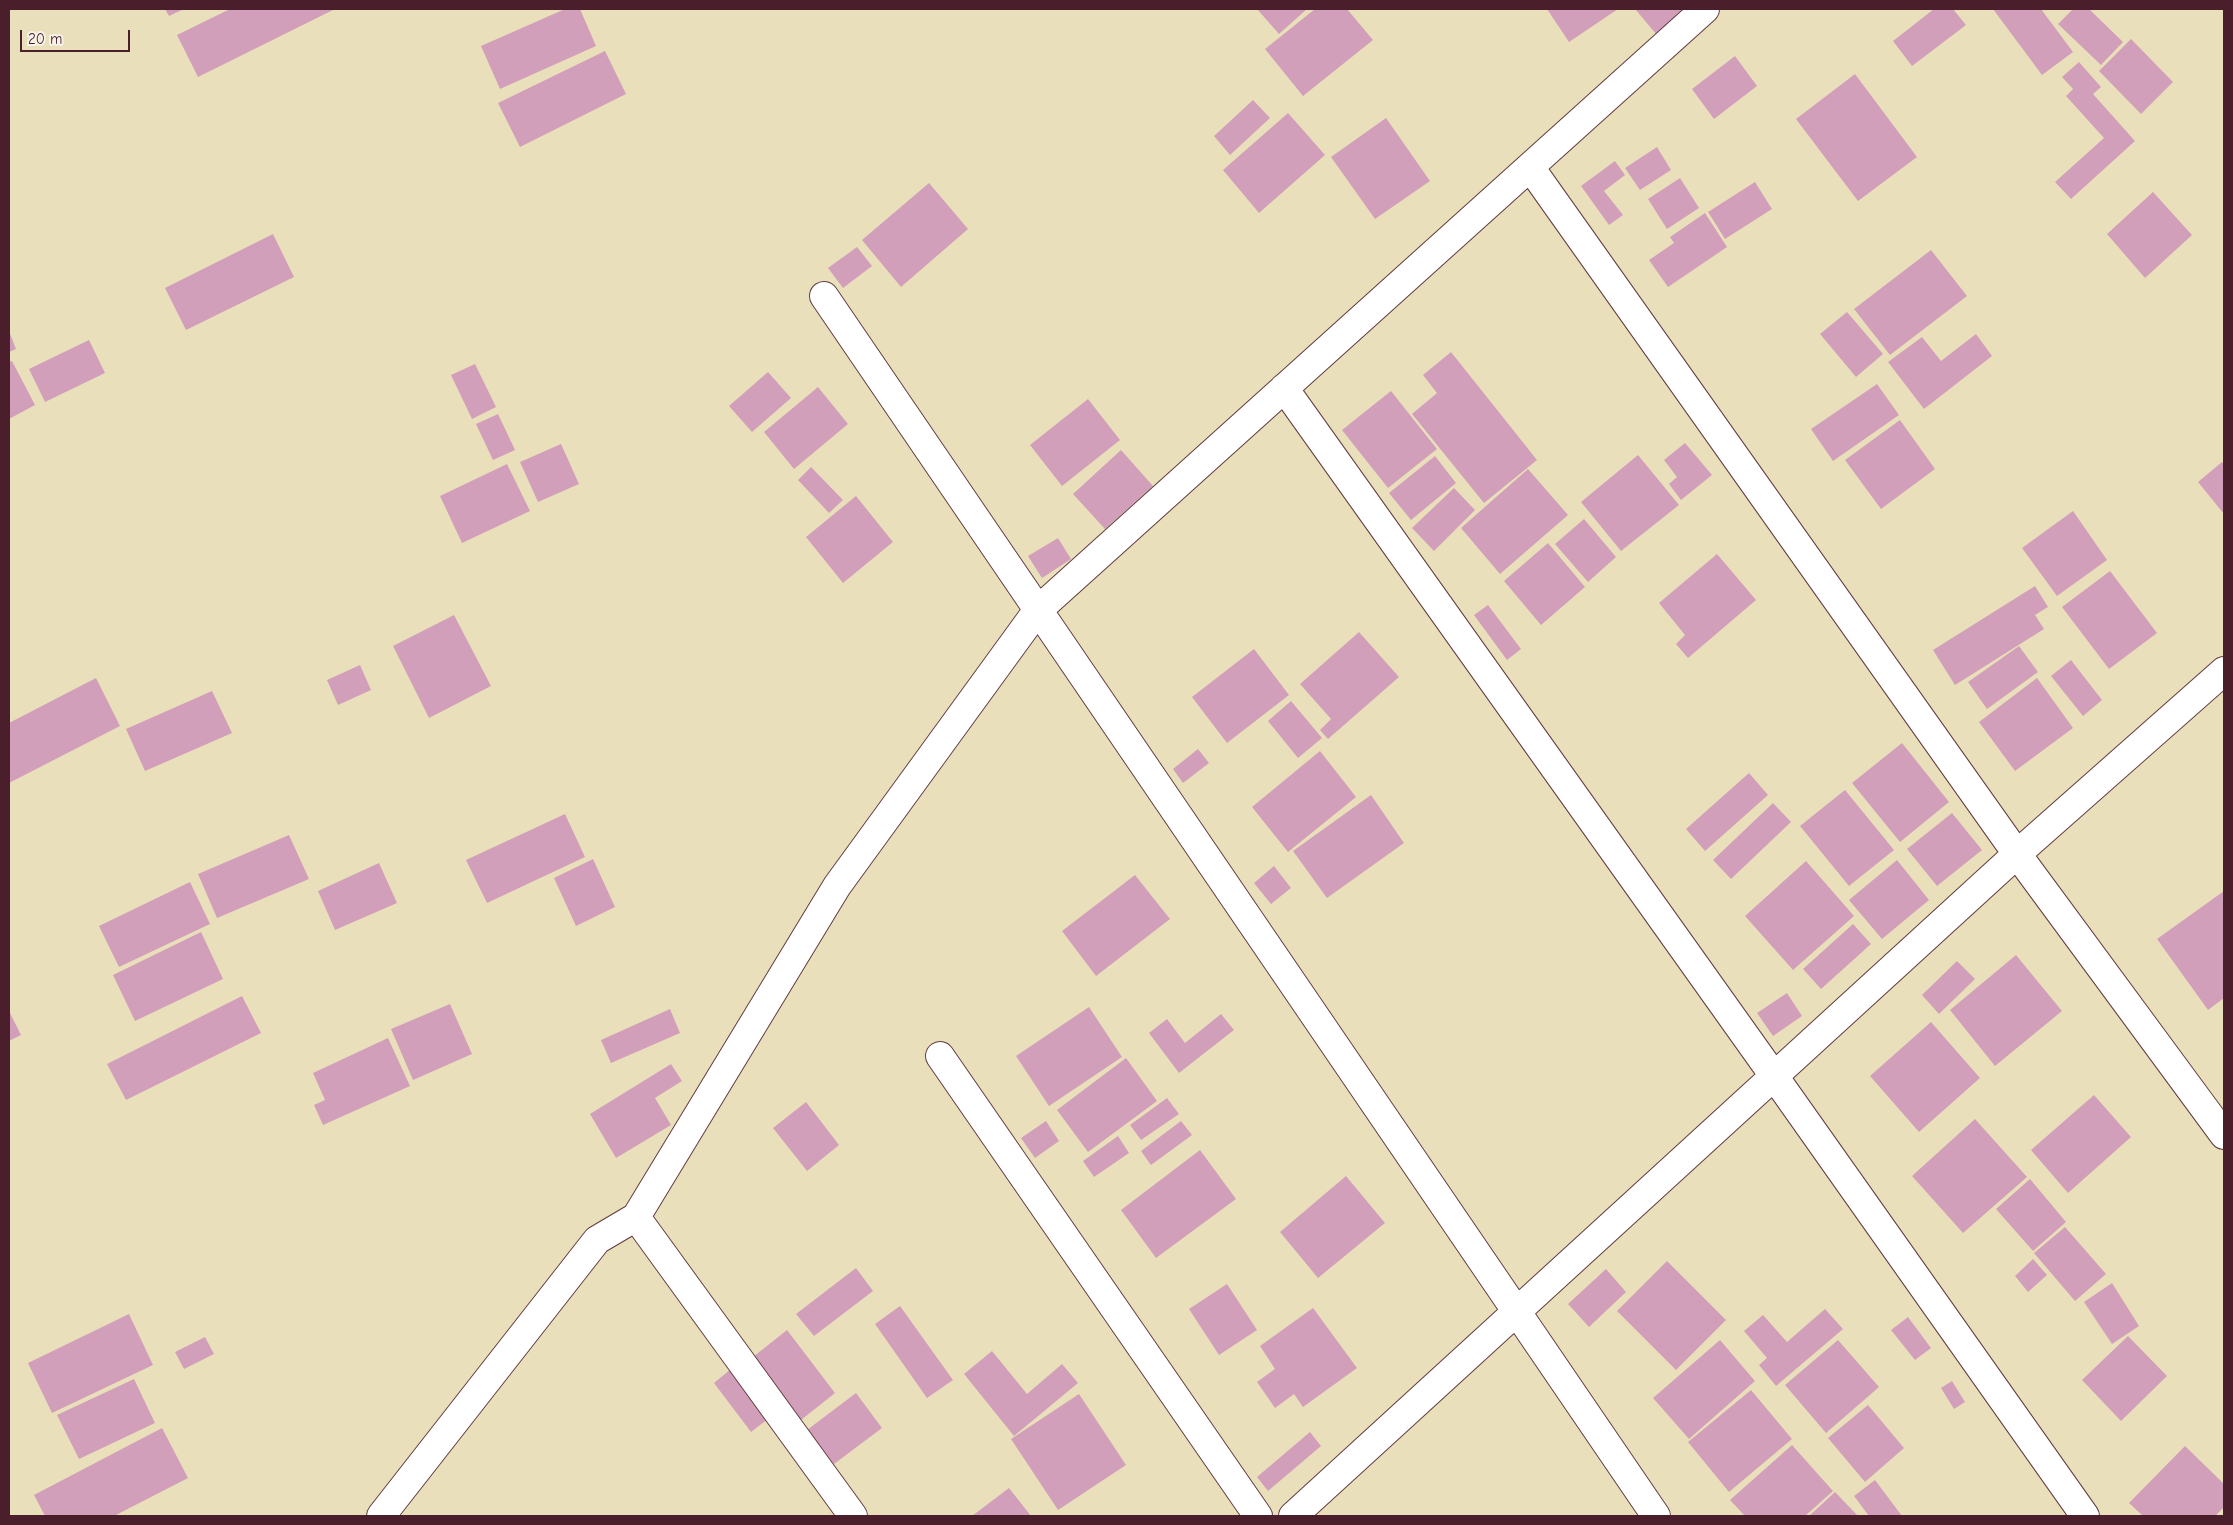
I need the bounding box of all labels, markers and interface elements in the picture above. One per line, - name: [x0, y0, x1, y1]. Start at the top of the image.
- scale bar: [22, 20, 132, 52]
- text: 20 m: [28, 30, 62, 48]

